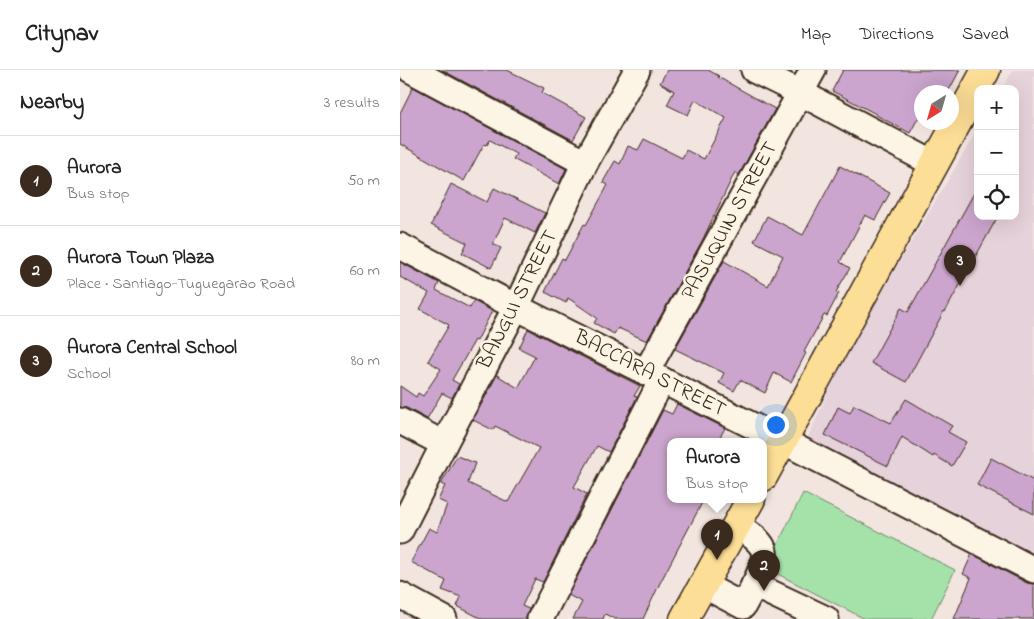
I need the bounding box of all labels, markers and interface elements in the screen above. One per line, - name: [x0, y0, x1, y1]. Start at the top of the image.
- text: Citynav: [25, 17, 98, 52]
- text: Map: [801, 22, 831, 48]
- text: Directions: [859, 22, 934, 48]
- text: Saved: [962, 22, 1009, 48]
- north arrow: [914, 85, 959, 130]
- map controls: [974, 85, 1019, 220]
- button: +: [974, 85, 1019, 130]
- text: Nearby: [20, 88, 84, 118]
- text: 3 results: [324, 91, 380, 115]
- button: −: [974, 130, 1019, 175]
- street label: PASUQUIN STREET: [674, 137, 786, 305]
- text: Aurora: [67, 155, 121, 182]
- text: 1: [33, 169, 39, 193]
- text: 50 m: [348, 169, 380, 193]
- button: locate: [974, 175, 1019, 220]
- text: Bus stop: [67, 182, 130, 206]
- street label: BANGUI STREET: [470, 225, 566, 376]
- text: Aurora Town Plaza: [67, 245, 214, 272]
- pin: 3: [944, 245, 976, 286]
- text: 2: [32, 259, 40, 283]
- text: 60 m: [350, 259, 380, 283]
- text: Place · Santiago-Tuguegarao Road: [67, 272, 295, 296]
- street label: BACCARA STREET: [568, 322, 731, 425]
- text: Aurora Central School: [67, 335, 237, 362]
- text: 3: [33, 349, 39, 373]
- text: 80 m: [351, 349, 380, 373]
- text: School: [67, 362, 111, 386]
- your location: [763, 412, 789, 438]
- popup: [667, 438, 767, 503]
- text: Aurora: [686, 445, 740, 472]
- text: Bus stop: [686, 472, 748, 496]
- pin: 1: [701, 519, 733, 560]
- pin: 2: [748, 550, 780, 591]

